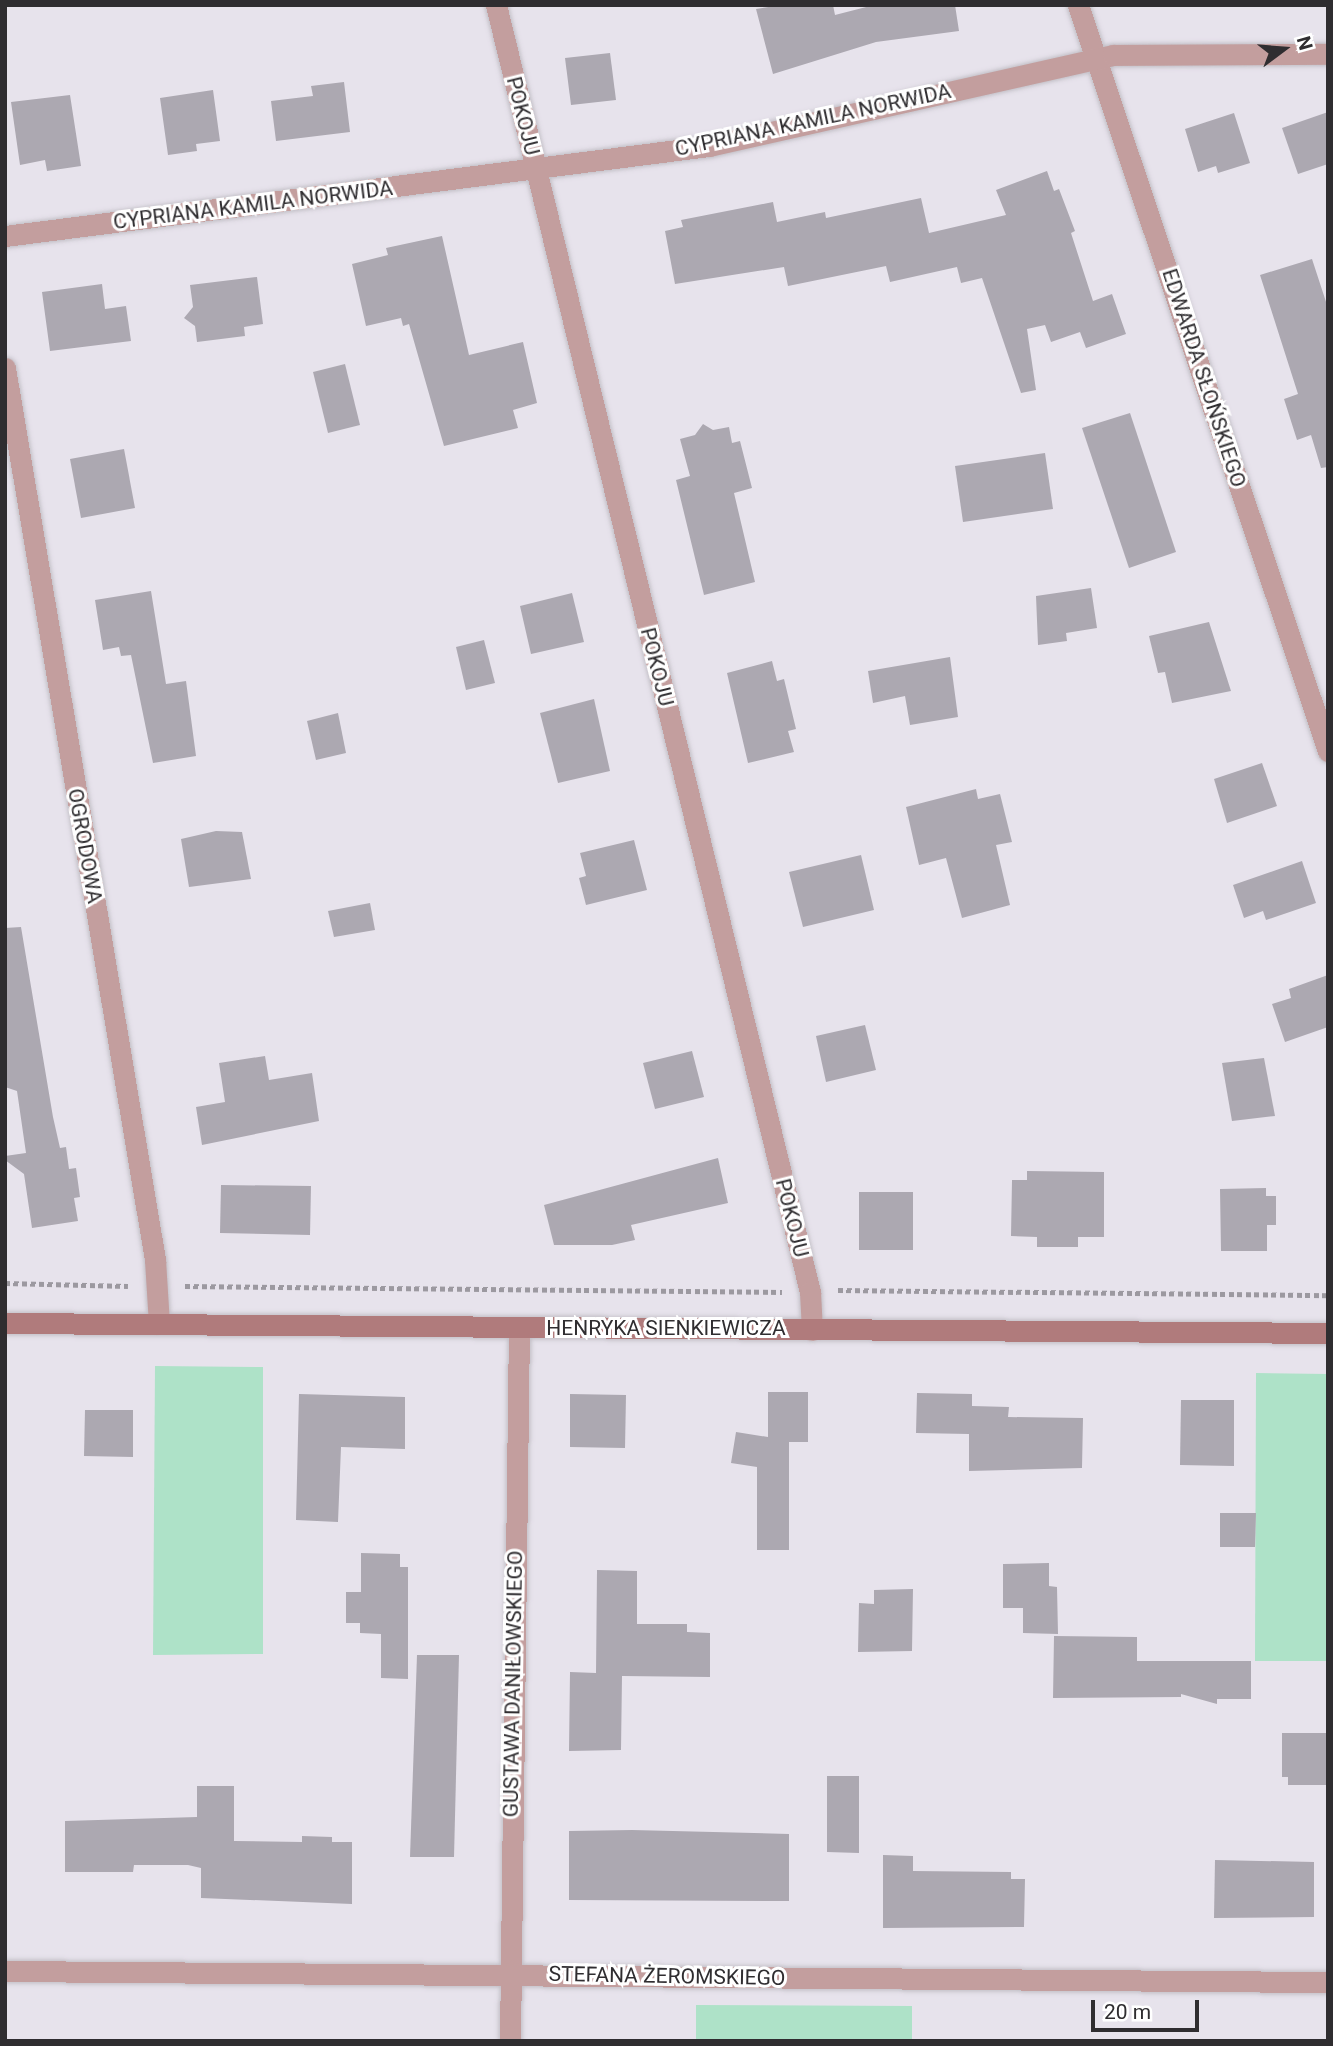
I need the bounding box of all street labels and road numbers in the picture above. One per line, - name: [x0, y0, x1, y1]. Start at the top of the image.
- street label: POKOJU: [501, 74, 545, 158]
- street label: CYPRIANA KAMILA NORWIDA: [673, 78, 953, 162]
- street label: CYPRIANA KAMILA NORWIDA: [112, 175, 394, 235]
- street label: EDWARDA SŁOŃSKIEGO: [1157, 266, 1251, 490]
- street label: POKOJU: [635, 625, 679, 709]
- street label: OGRODOWA: [62, 787, 108, 905]
- street label: POKOJU: [770, 1176, 814, 1260]
- street label: HENRYKA SIENKIEWICZA: [546, 1315, 786, 1341]
- street label: GUSTAWA DANIŁOWSKIEGO: [498, 1551, 528, 1817]
- street label: STEFANA ŻEROMSKIEGO: [548, 1961, 786, 1991]

